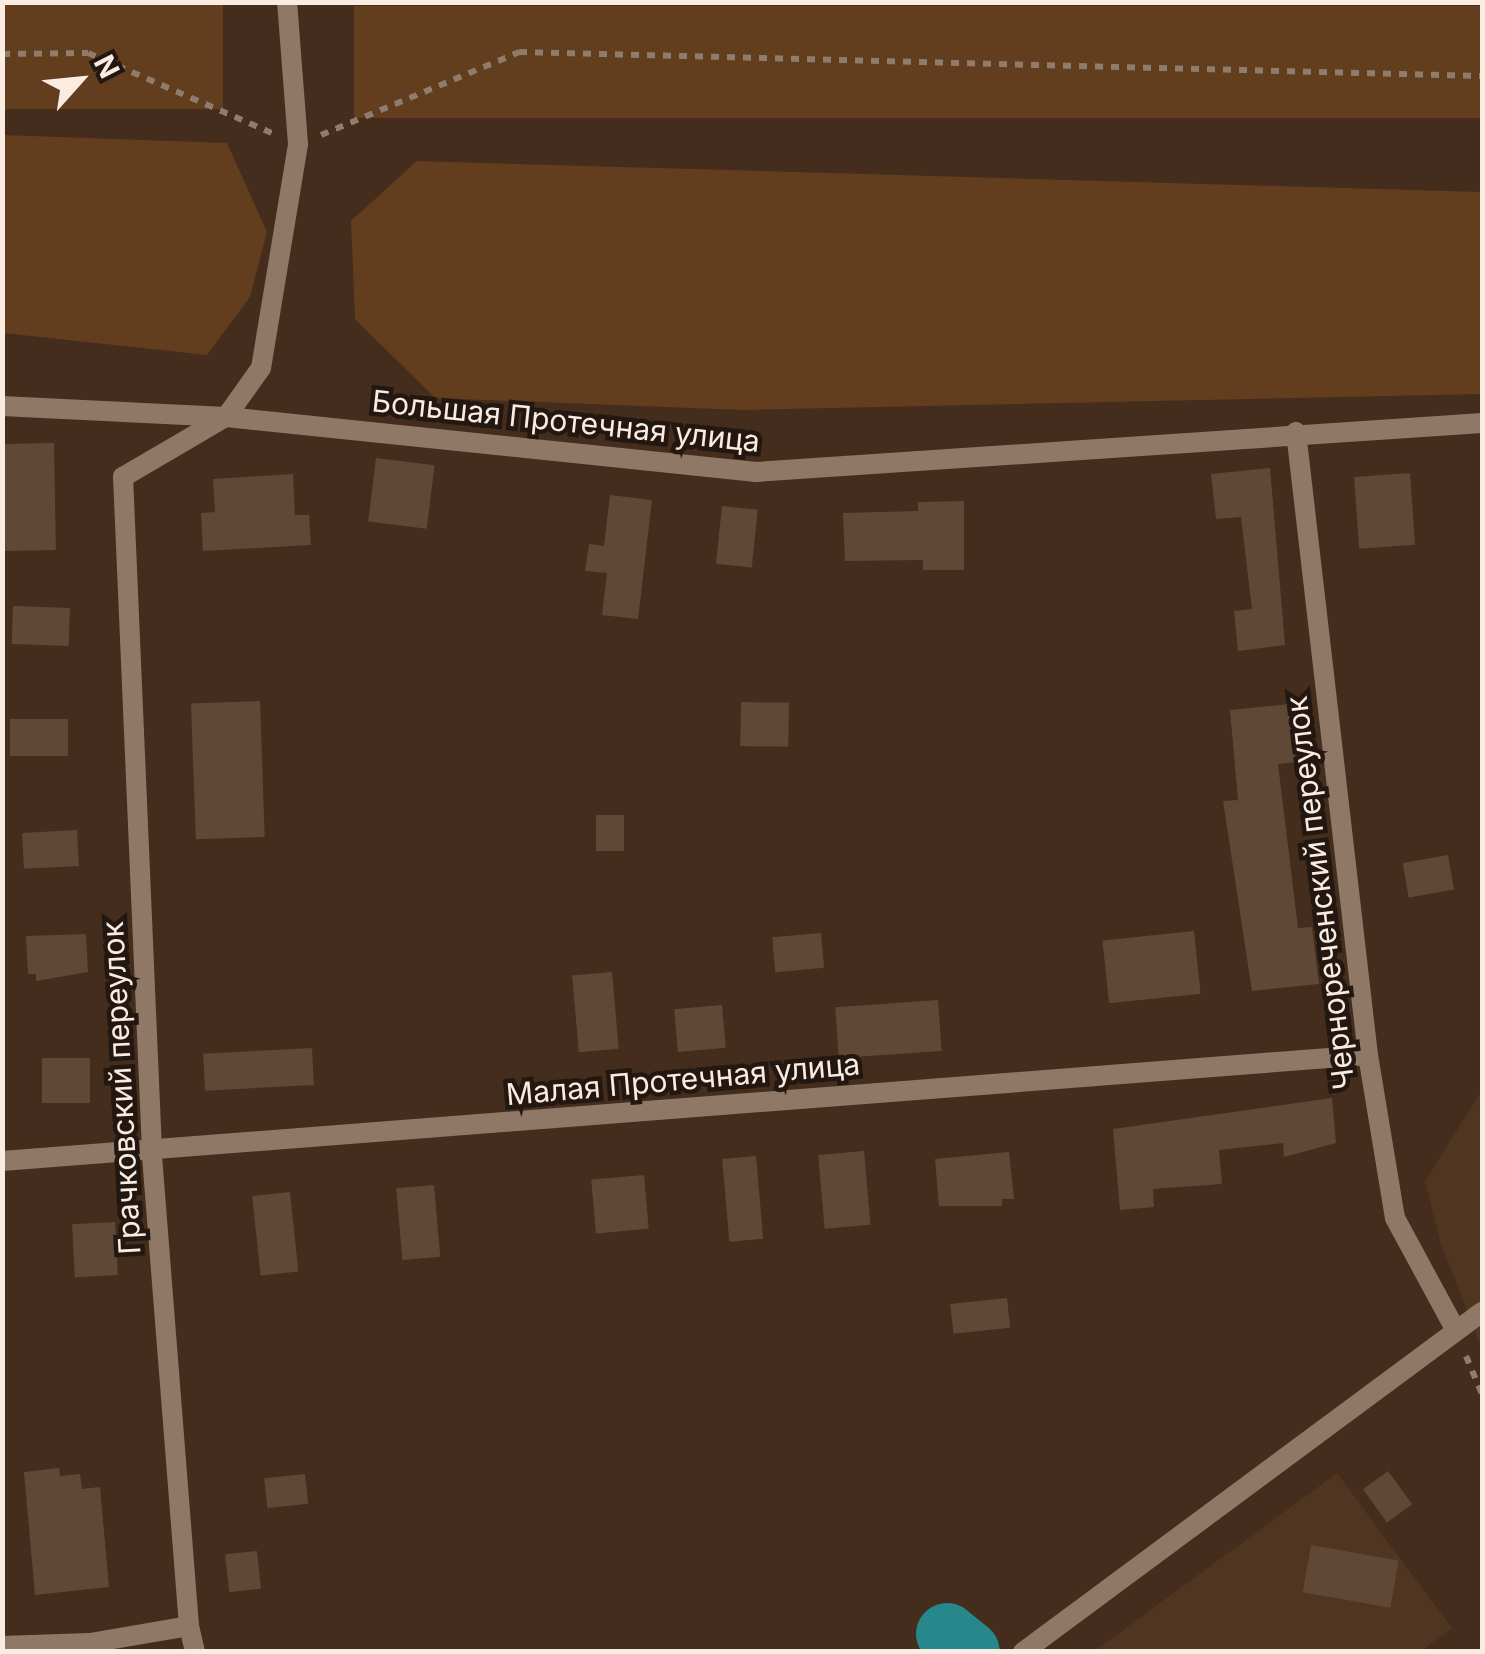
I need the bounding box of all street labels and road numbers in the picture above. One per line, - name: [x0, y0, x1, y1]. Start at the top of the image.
- street label: Большая Протечная улица: [370, 383, 762, 459]
- street label: Чернореченский переулок: [1278, 694, 1362, 1092]
- street label: Грачковский переулок: [94, 920, 148, 1256]
- street label: Малая Протечная улица: [504, 1046, 862, 1112]

